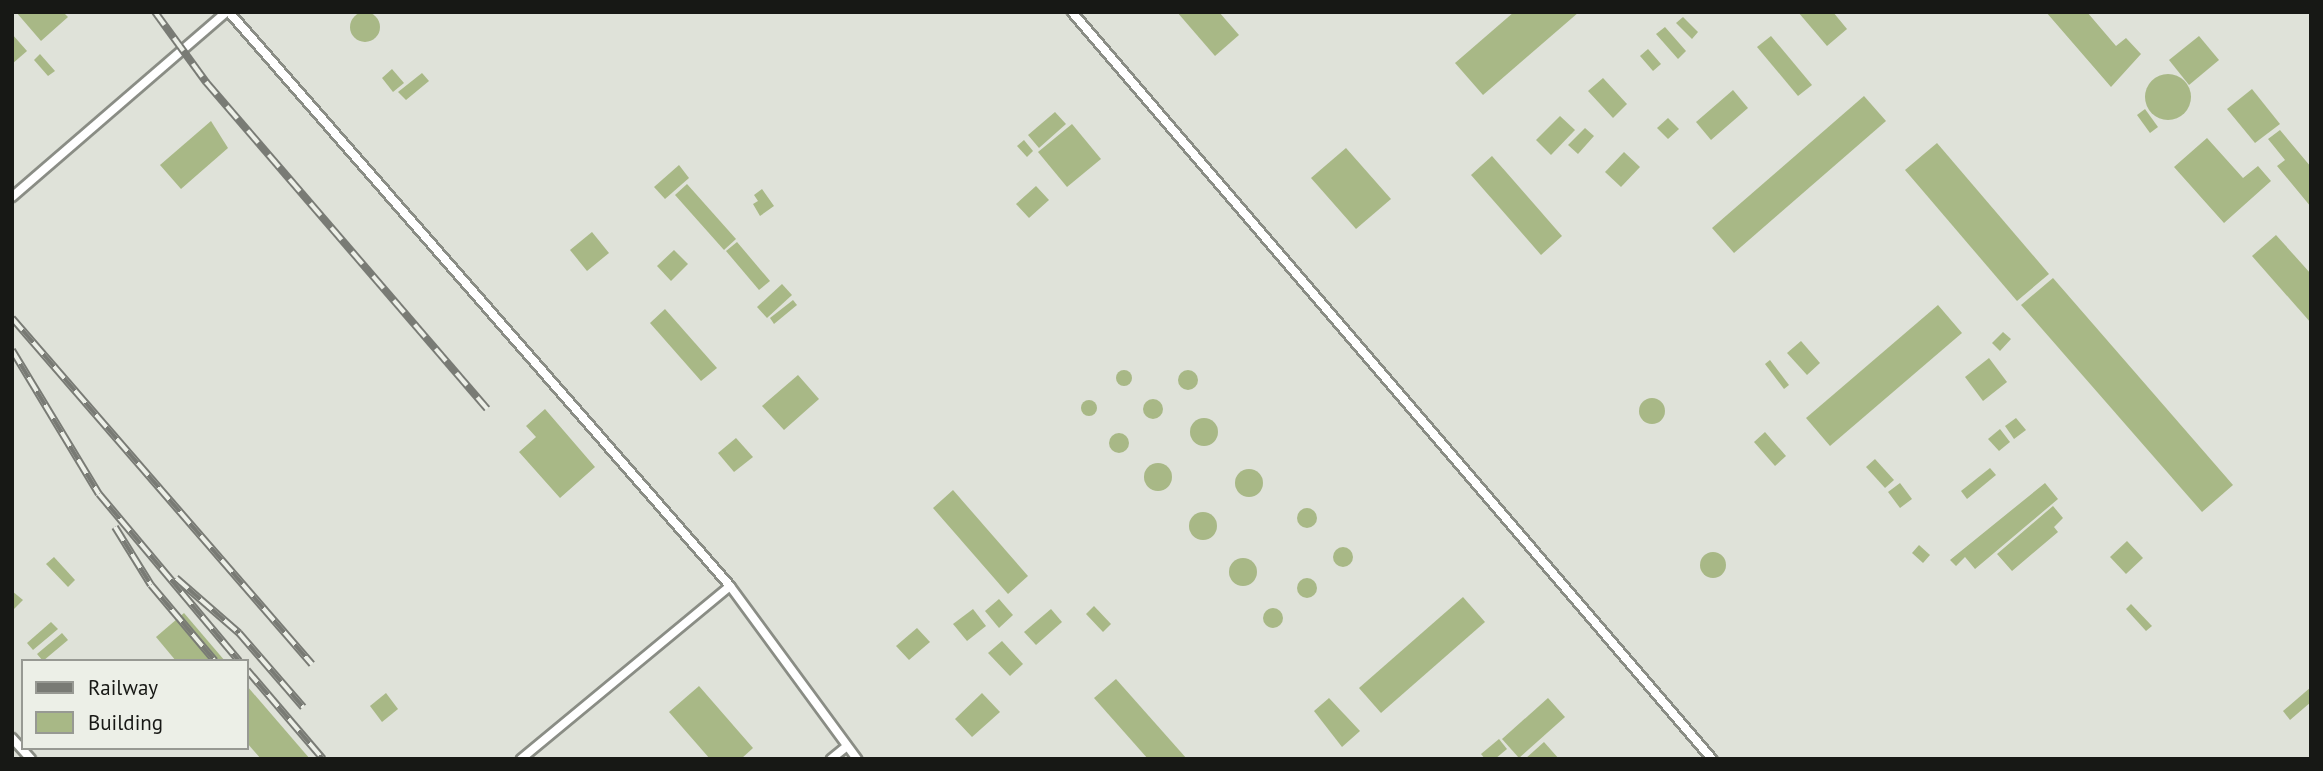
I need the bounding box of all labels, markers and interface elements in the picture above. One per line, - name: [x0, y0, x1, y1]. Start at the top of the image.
- legend: [21, 659, 248, 750]
- text: Railway: [88, 674, 158, 701]
- text: Building: [88, 709, 163, 736]

